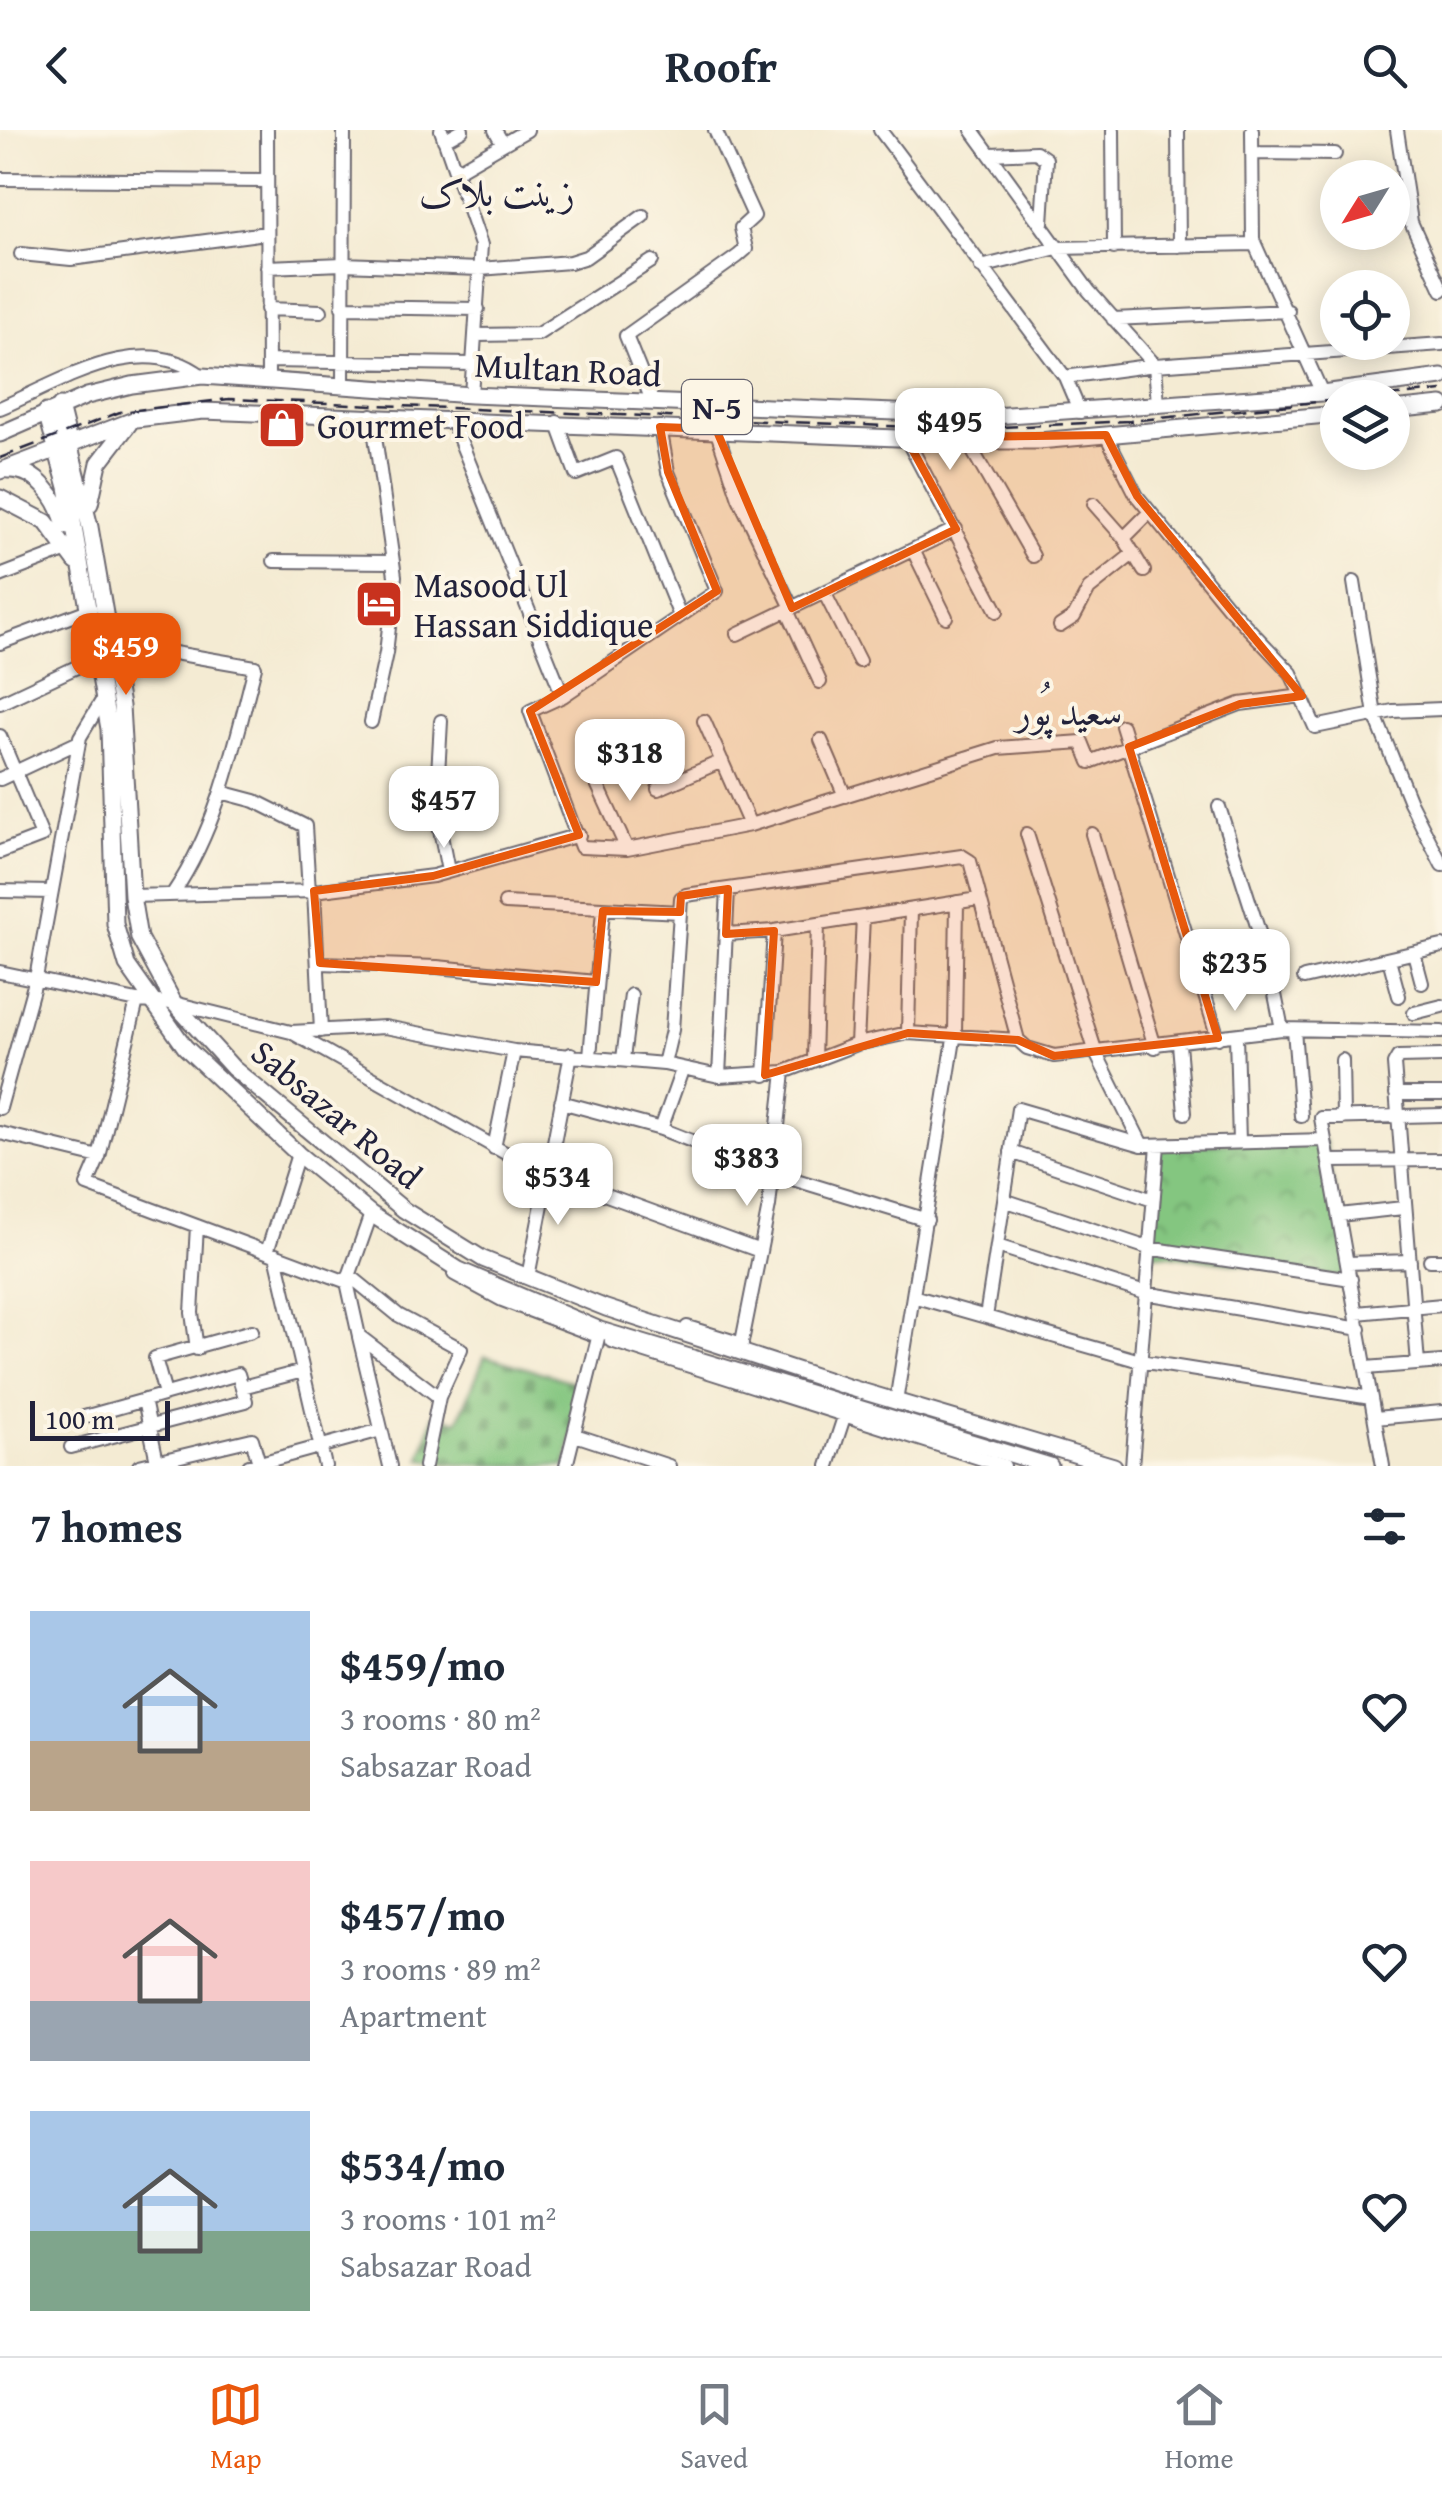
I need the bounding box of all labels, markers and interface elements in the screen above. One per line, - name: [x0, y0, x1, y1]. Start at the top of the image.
- text: Roofr: [665, 33, 777, 98]
- icon: back: [30, 38, 85, 93]
- icon: search: [1357, 38, 1412, 93]
- north arrow: [1320, 160, 1410, 250]
- map controls: [1320, 160, 1410, 470]
- district label: زینت بلاک: [419, 164, 575, 220]
- button: locate: [1320, 270, 1410, 360]
- street label: Multan Road: [473, 339, 663, 399]
- road number: N-5: [682, 380, 752, 434]
- button: layers: [1320, 380, 1410, 470]
- pin: $495: [891, 388, 1009, 473]
- text: $495: [917, 397, 983, 444]
- shop icon: Gourmet Food: [256, 399, 308, 451]
- place label: Gourmet Food: [317, 400, 524, 451]
- place label: Masood Ul Hassan Siddique: [414, 559, 653, 650]
- hotel icon: Masood Ul Hassan Siddique: [353, 578, 405, 630]
- pin: $459: [67, 613, 185, 698]
- text: $459: [93, 622, 159, 669]
- district label: سعید پُور: [1012, 681, 1122, 739]
- pin: $318: [571, 719, 689, 804]
- text: $318: [597, 728, 663, 775]
- pin: $457: [385, 766, 503, 851]
- text: $457: [411, 775, 477, 822]
- pin: $235: [1176, 929, 1294, 1014]
- text: $235: [1202, 938, 1268, 985]
- street label: Sabsazar Road: [240, 1027, 434, 1201]
- pin: $383: [688, 1124, 806, 1209]
- text: $383: [714, 1133, 780, 1180]
- pin: $534: [499, 1143, 617, 1228]
- text: $534: [525, 1152, 591, 1199]
- scale bar: [30, 1396, 170, 1440]
- text: 100 m: [45, 1398, 114, 1439]
- text: 7 homes: [30, 1496, 183, 1557]
- icon: filters: [1357, 1499, 1412, 1554]
- text: $459/mo: [340, 1634, 505, 1695]
- icon: home: [110, 1651, 230, 1771]
- icon: heart: [1357, 1684, 1412, 1739]
- text: 3 rooms · 80 m²: [340, 1695, 541, 1742]
- text: Sabsazar Road: [340, 1742, 531, 1789]
- text: $457/mo: [340, 1884, 505, 1945]
- icon: home: [110, 1901, 230, 2021]
- icon: heart: [1357, 1934, 1412, 1989]
- text: 3 rooms · 89 m²: [340, 1945, 541, 1992]
- text: Apartment: [340, 1992, 487, 2039]
- text: $534/mo: [340, 2134, 505, 2195]
- icon: home: [110, 2151, 230, 2271]
- icon: heart: [1357, 2184, 1412, 2239]
- text: 3 rooms · 101 m²: [340, 2195, 556, 2242]
- text: Sabsazar Road: [340, 2242, 531, 2289]
- tab: Map: [208, 2377, 263, 2478]
- tab: Saved: [680, 2377, 748, 2478]
- tab: Home: [1165, 2377, 1234, 2478]

